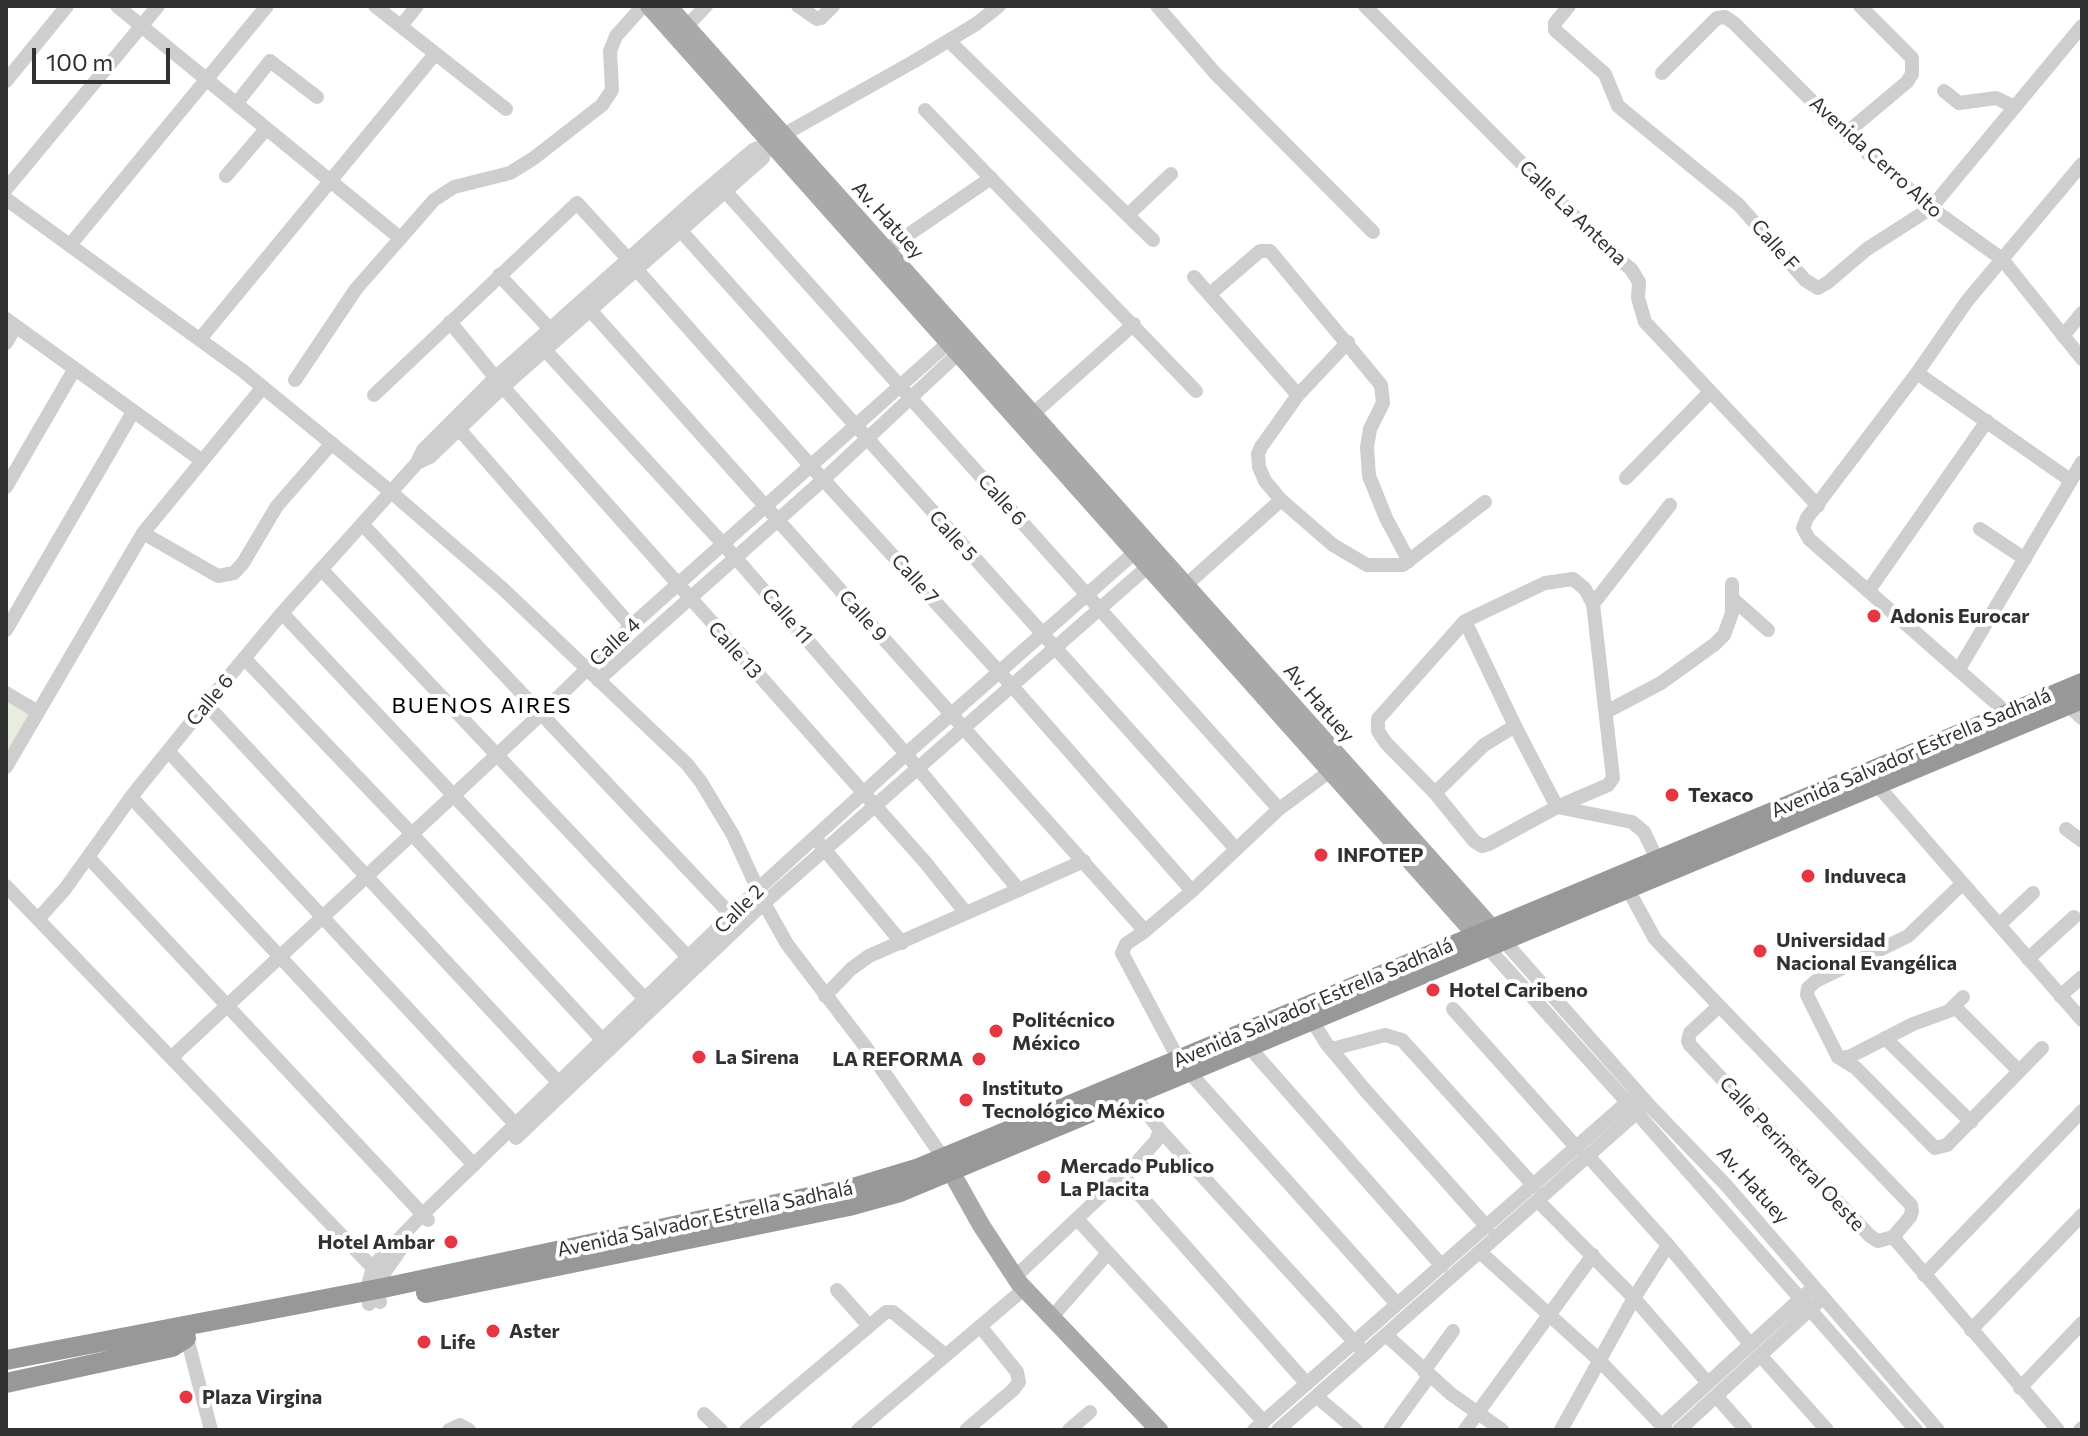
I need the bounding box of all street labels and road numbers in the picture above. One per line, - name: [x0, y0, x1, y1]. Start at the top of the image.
- street label: Avenida Cerro Alto: [1805, 91, 1947, 223]
- street label: Calle La Antena: [1514, 156, 1632, 270]
- street label: Av. Hatuey: [847, 176, 929, 264]
- street label: Calle F: [1746, 214, 1804, 276]
- street label: Calle 6: [973, 469, 1031, 531]
- street label: Calle 5: [924, 506, 982, 566]
- street label: Calle 7: [886, 549, 944, 609]
- street label: Calle 11: [756, 583, 818, 649]
- street label: Calle 9: [834, 585, 892, 647]
- street label: Calle 4: [585, 613, 645, 671]
- street label: Calle 13: [703, 616, 767, 684]
- street label: Av. Hatuey: [1278, 659, 1360, 747]
- street label: Calle 6: [181, 669, 239, 731]
- street label: Avenida Salvador Estrella Sadhalá: [1767, 683, 2055, 823]
- street label: Calle 2: [709, 879, 769, 939]
- street label: Avenida Salvador Estrella Sadhalá: [1169, 933, 1457, 1073]
- street label: Calle Perimetral Oeste: [1714, 1072, 1870, 1236]
- street label: Av. Hatuey: [1712, 1141, 1794, 1229]
- street label: Avenida Salvador Estrella Sadhalá: [555, 1176, 855, 1262]

